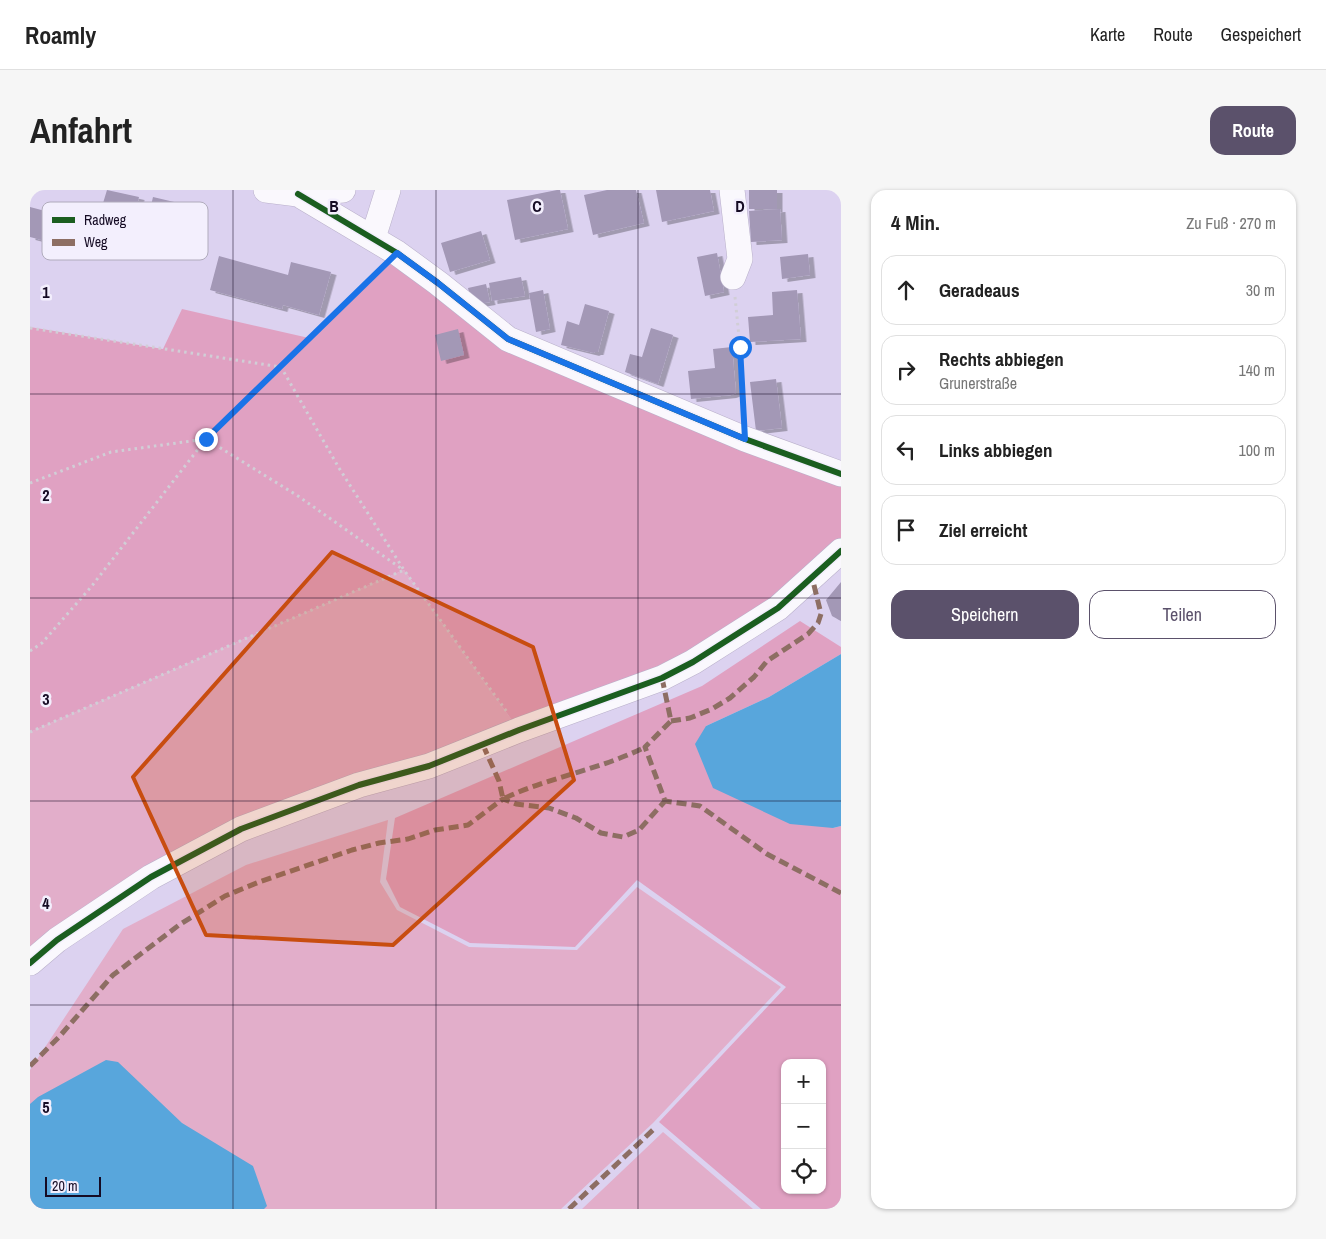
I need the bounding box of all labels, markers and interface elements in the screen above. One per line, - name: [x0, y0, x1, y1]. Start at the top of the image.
- text: Roamly: [25, 19, 96, 51]
- text: Karte: [1090, 22, 1125, 47]
- text: Route: [1153, 22, 1193, 47]
- text: Gespeichert: [1221, 22, 1301, 47]
- button: Route: [1210, 106, 1296, 155]
- text: Anfahrt: [30, 107, 132, 154]
- text: B: [329, 195, 339, 217]
- text: C: [532, 195, 542, 217]
- text: D: [735, 195, 745, 217]
- legend: [42, 202, 208, 260]
- text: 4 Min.: [891, 208, 940, 237]
- text: Radweg: [84, 211, 127, 229]
- text: Zu Fuß · 270 m: [1186, 212, 1276, 234]
- text: Weg: [84, 233, 108, 251]
- icon: ahead: [892, 276, 920, 304]
- text: Geradeaus: [939, 277, 1020, 303]
- text: 30 m: [1246, 279, 1275, 301]
- text: 1: [42, 281, 50, 303]
- route start: [729, 336, 752, 359]
- text: Rechts abbiegen: [939, 346, 1064, 372]
- icon: right: [892, 356, 920, 384]
- text: 140 m: [1239, 359, 1275, 381]
- text: Grunerstraße: [939, 372, 1017, 394]
- route end: [195, 428, 218, 451]
- icon: left: [892, 436, 920, 464]
- text: Links abbiegen: [939, 437, 1052, 463]
- text: 100 m: [1239, 439, 1275, 461]
- text: 2: [42, 484, 50, 506]
- icon: arrive: [892, 516, 920, 544]
- text: Ziel erreicht: [939, 517, 1027, 543]
- button: Speichern: [891, 590, 1079, 639]
- button: Teilen: [1089, 590, 1276, 639]
- text: 3: [42, 688, 50, 710]
- text: 4: [42, 892, 50, 914]
- map controls: [781, 1059, 826, 1194]
- button: +: [781, 1059, 826, 1104]
- text: 5: [42, 1096, 50, 1118]
- button: −: [781, 1104, 826, 1149]
- button: locate: [781, 1149, 826, 1194]
- scale bar: [45, 1174, 101, 1197]
- text: 20 m: [52, 1177, 78, 1195]

